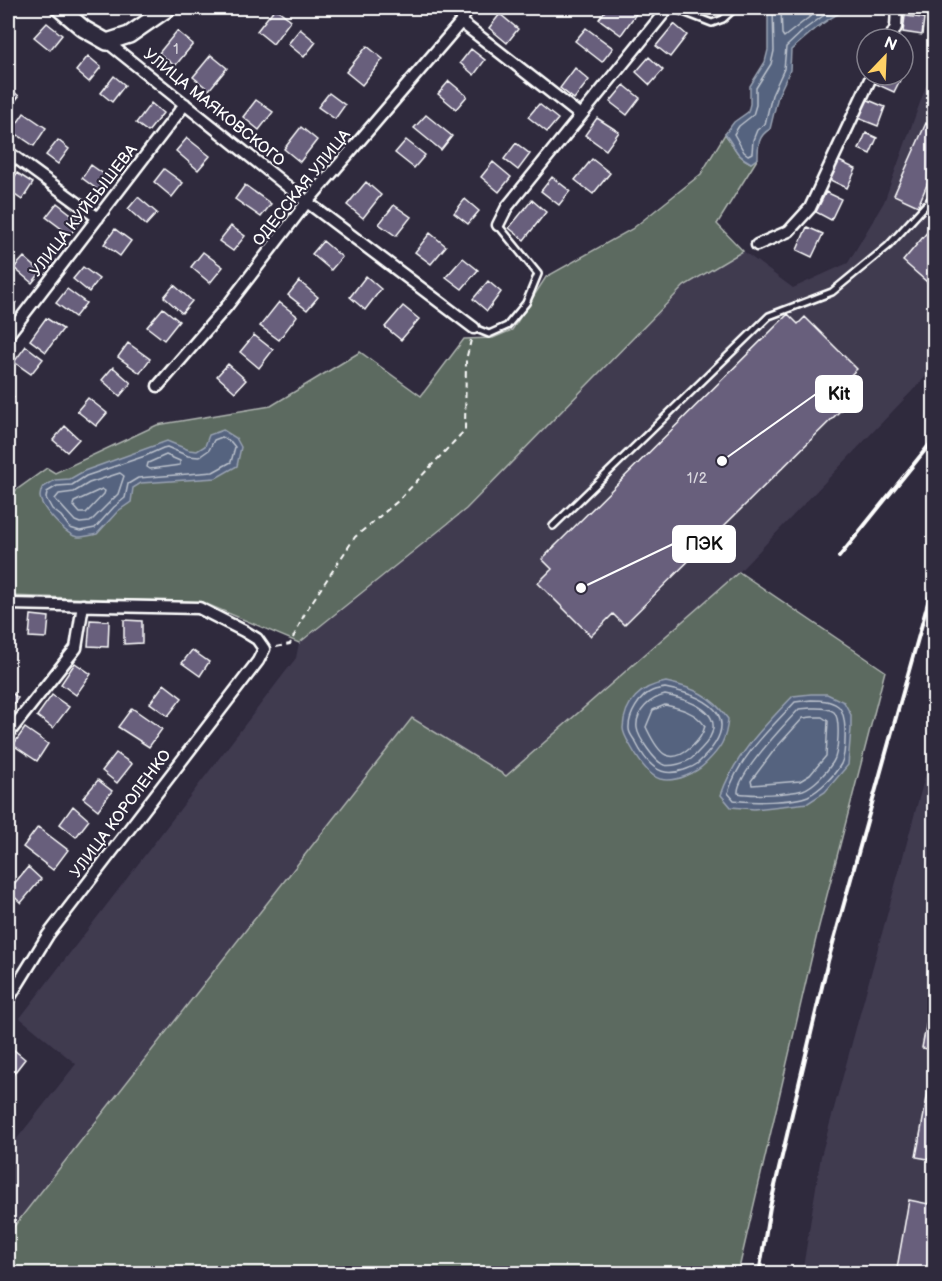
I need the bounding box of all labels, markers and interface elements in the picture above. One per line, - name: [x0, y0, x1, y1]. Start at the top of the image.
- north arrow: [855, 27, 915, 87]
- text: N: [881, 33, 900, 56]
- house number: 1: [173, 41, 179, 58]
- street label: УЛИЦА МАЯКОВСКОГО: [139, 45, 289, 171]
- street label: ОДЕССКАЯ УЛИЦА: [249, 126, 355, 250]
- street label: УЛИЦА КУЙБЫШЕВА: [26, 141, 142, 281]
- callout: Kit: [816, 376, 862, 412]
- text: Kit: [828, 384, 850, 405]
- house number: 1/2: [687, 470, 708, 487]
- callout: ПЭК: [673, 526, 735, 562]
- text: ПЭК: [685, 534, 724, 555]
- street label: УЛИЦА КОРОЛЕНКО: [67, 746, 176, 882]

